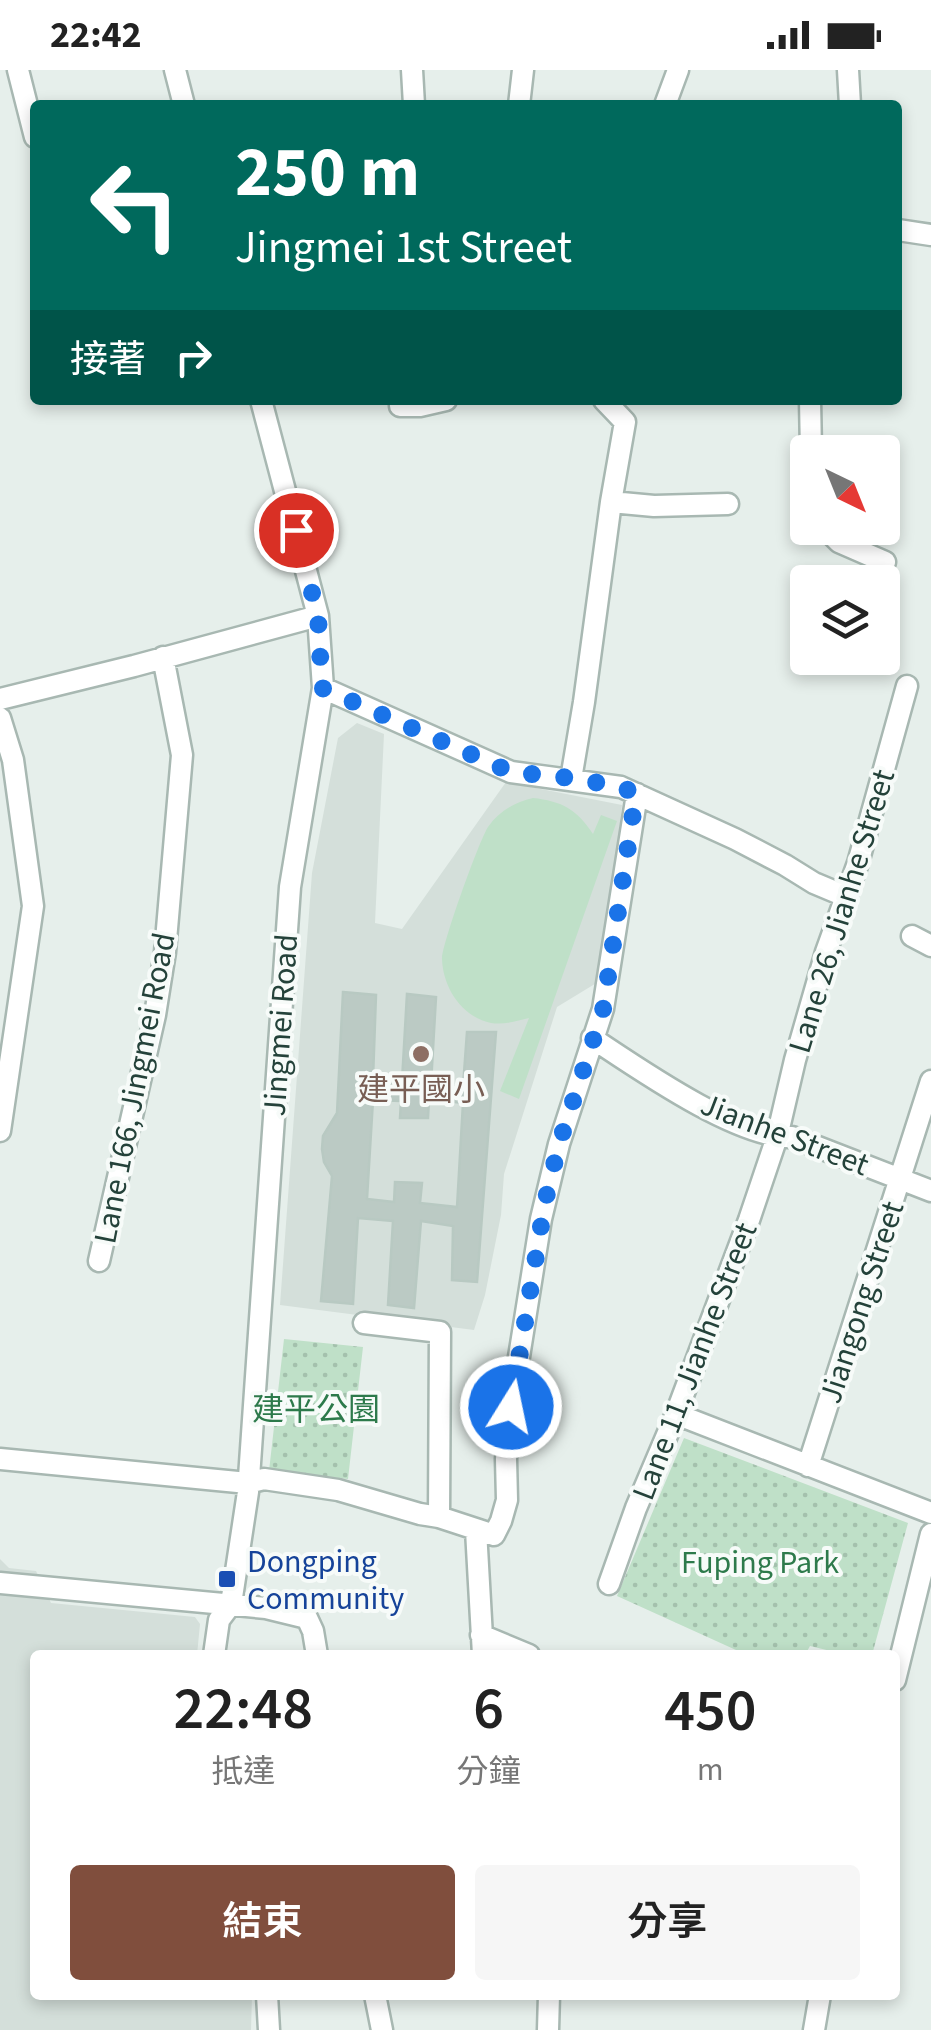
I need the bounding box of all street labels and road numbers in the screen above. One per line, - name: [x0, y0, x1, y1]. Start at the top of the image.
- street label: Lane 26, Jianhe Street: [777, 764, 907, 1059]
- street label: Lane 166, Jingmei Road: [82, 929, 188, 1248]
- street label: Jingmei Road: [252, 933, 310, 1118]
- street label: Jianhe Street: [694, 1082, 876, 1188]
- street label: Jiangong Street: [808, 1195, 916, 1409]
- street label: Lane 11, Jianhe Street: [621, 1216, 769, 1507]

